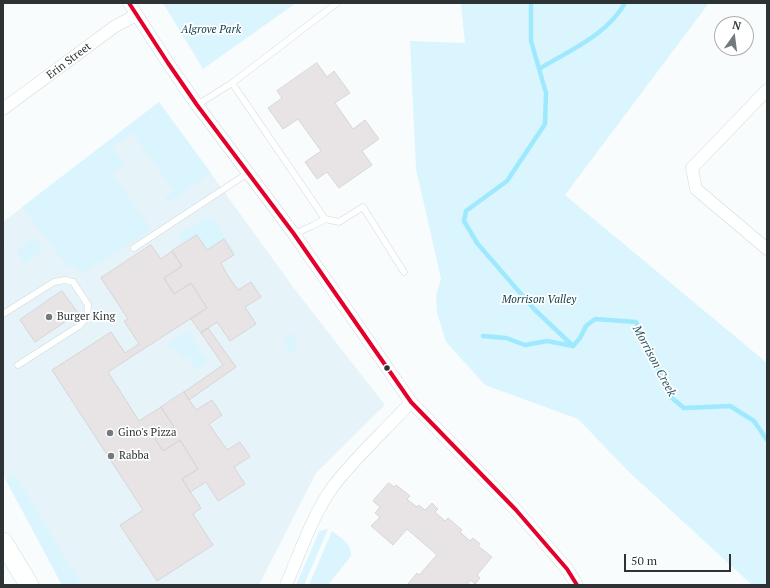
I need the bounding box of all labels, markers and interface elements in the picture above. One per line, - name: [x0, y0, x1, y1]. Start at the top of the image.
- north arrow: [714, 16, 754, 56]
- text: N: [731, 18, 742, 33]
- park label: Algrove Park: [181, 23, 241, 37]
- street label: Erin Street: [44, 40, 94, 82]
- park label: Morrison Valley: [502, 293, 576, 307]
- place label: Burger King: [57, 310, 115, 324]
- marker: Burger King: [44, 312, 54, 322]
- water label: Morrison Creek: [629, 323, 679, 399]
- unlabelled marker: [382, 363, 392, 373]
- place label: Gino's Pizza: [118, 426, 177, 440]
- marker: Gino's Pizza: [105, 428, 115, 438]
- place label: Rabba: [119, 449, 149, 463]
- marker: Rabba: [106, 451, 116, 461]
- scale bar: [626, 546, 733, 572]
- text: 50 m: [631, 553, 657, 568]

